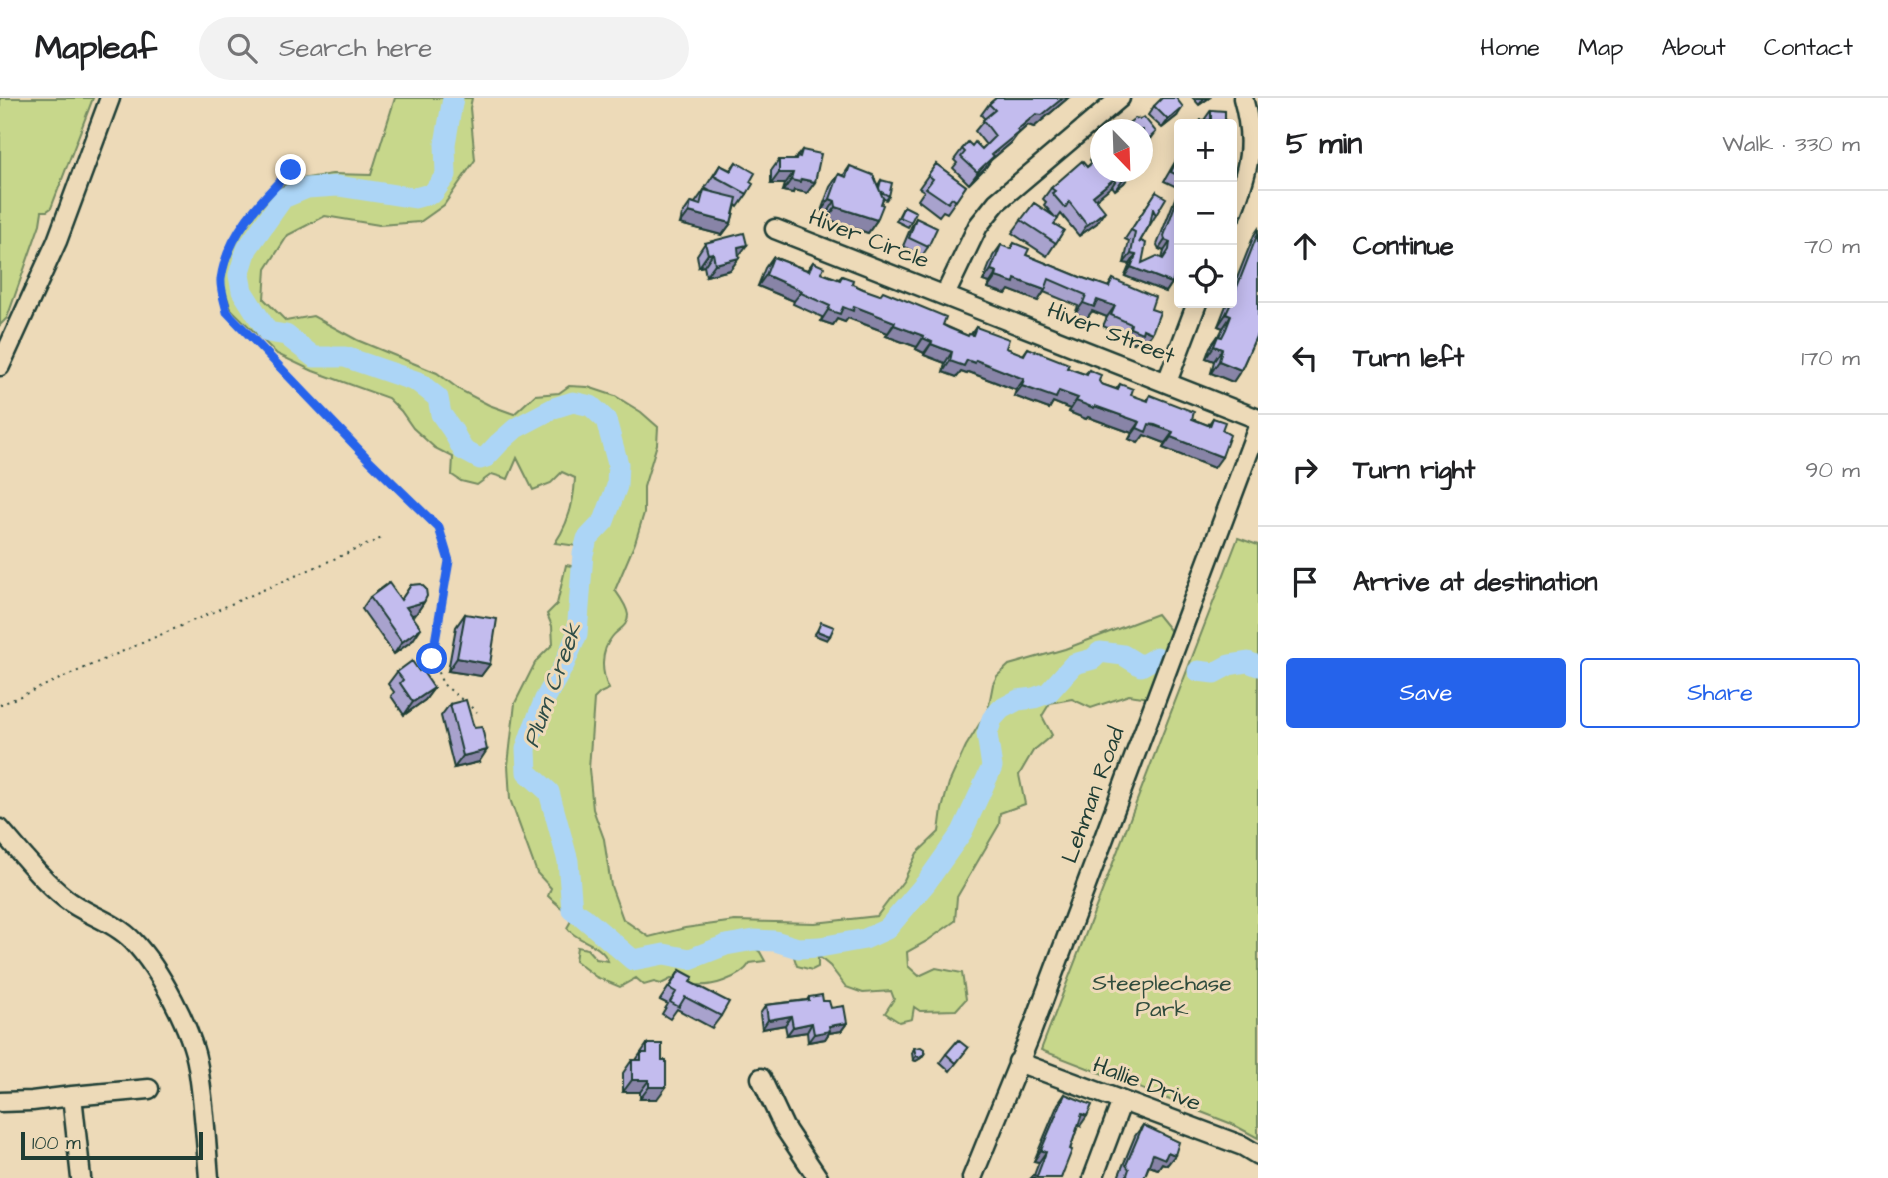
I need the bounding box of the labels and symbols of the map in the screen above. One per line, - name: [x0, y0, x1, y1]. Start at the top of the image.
- north arrow: [1090, 119, 1153, 182]
- route end: [275, 154, 306, 185]
- street label: Hiver Circle: [804, 201, 934, 277]
- street label: Hiver Street: [1042, 294, 1180, 372]
- water label: Plum Creek: [515, 617, 592, 752]
- route start: [416, 643, 447, 674]
- street label: Lehman Road: [1054, 722, 1133, 868]
- park label: Steeplechase Park: [1092, 967, 1232, 1025]
- street label: Hallie Drive: [1088, 1049, 1206, 1119]
- scale bar: [21, 1129, 203, 1161]

